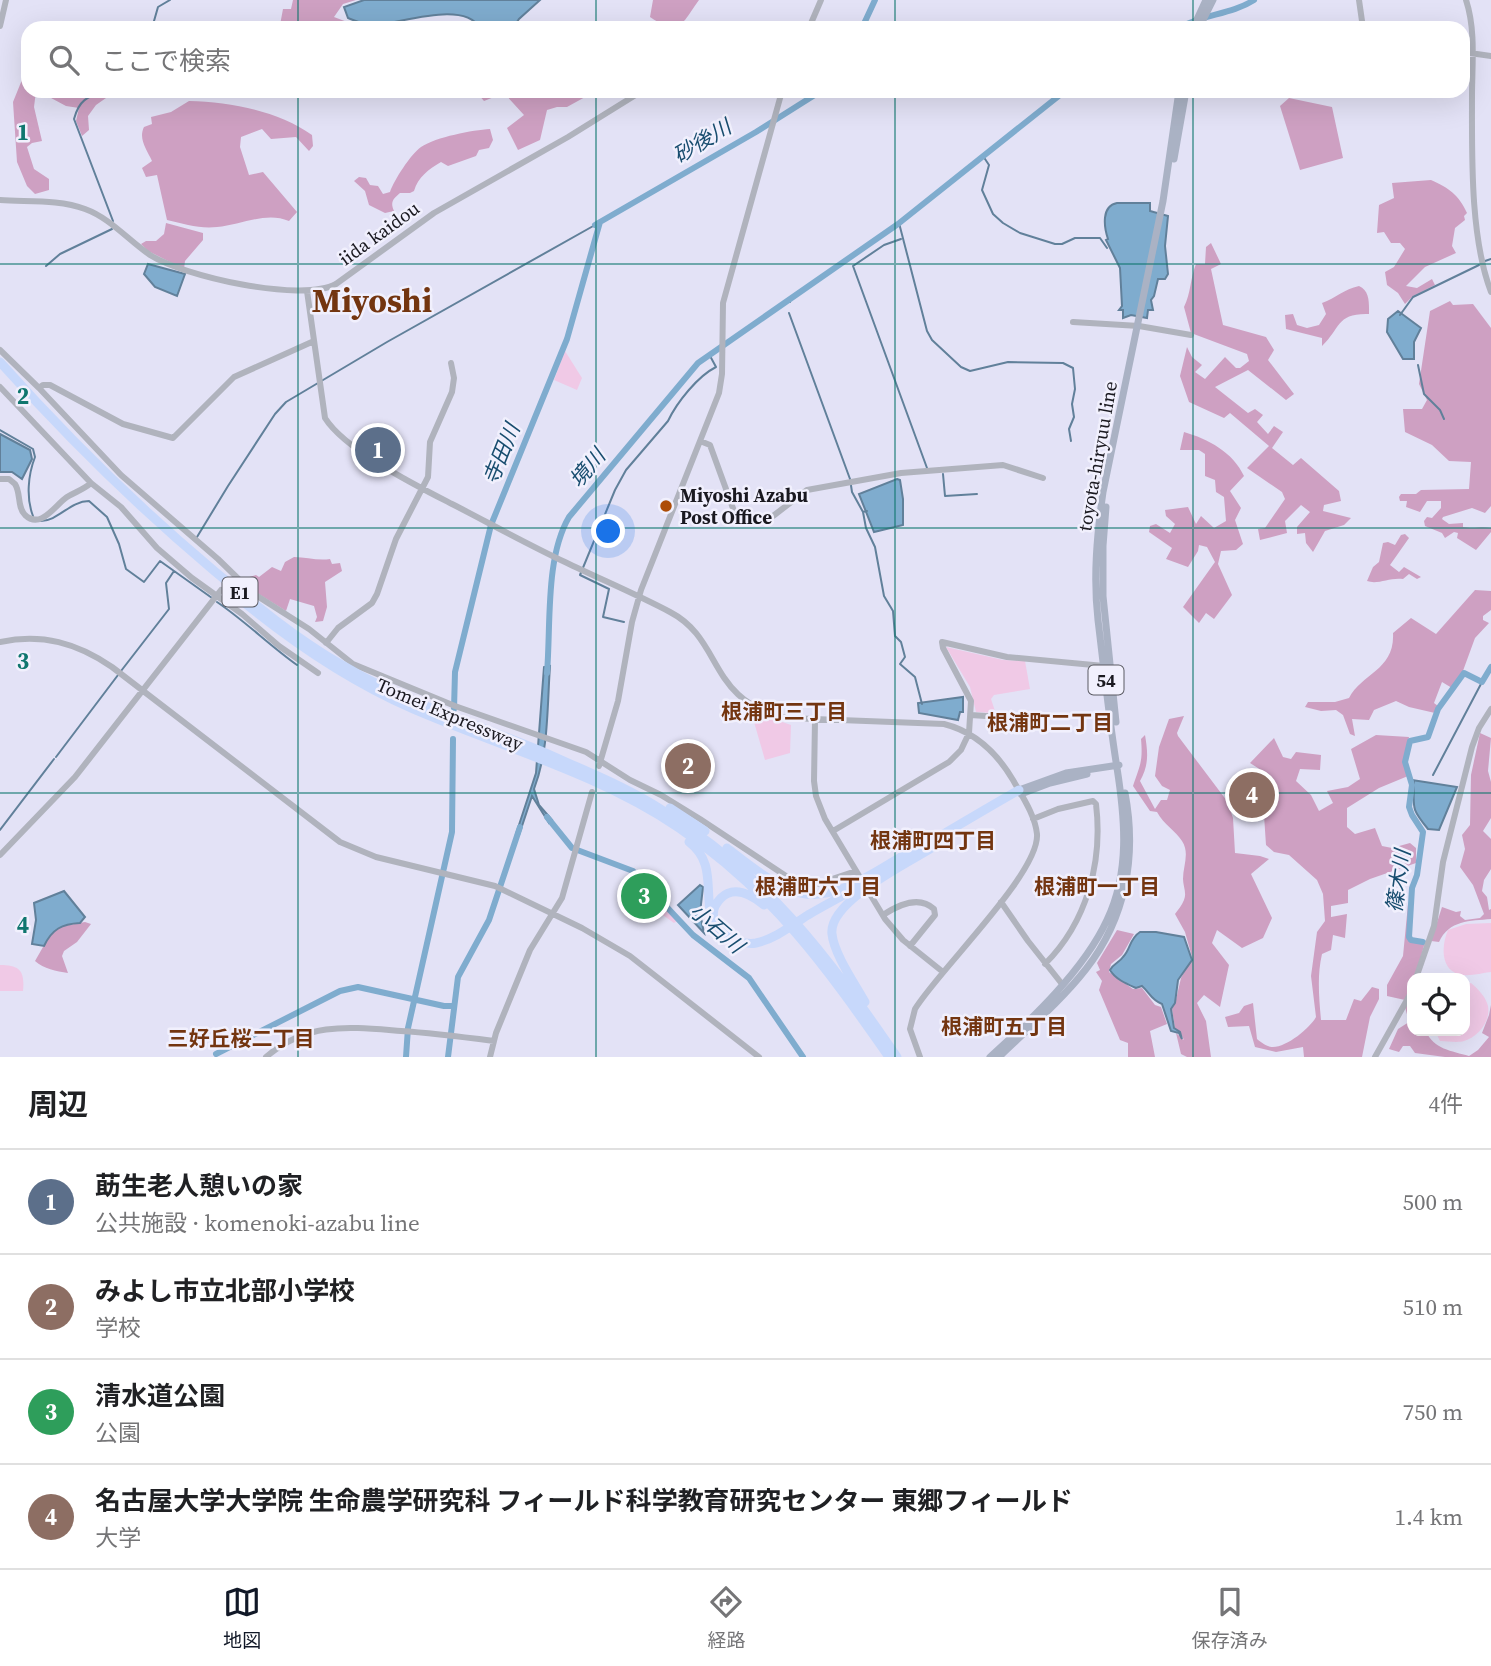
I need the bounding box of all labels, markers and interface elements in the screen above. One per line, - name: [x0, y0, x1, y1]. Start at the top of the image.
- search box: [21, 21, 1470, 98]
- icon: search: [45, 41, 83, 79]
- text: ここで検索: [101, 43, 231, 79]
- water label: 砂後川: [668, 111, 738, 170]
- text: 1: [17, 116, 29, 148]
- street label: iida kaidou: [333, 195, 425, 271]
- district label: Miyoshi: [312, 278, 432, 323]
- street label: toyota-hiryuu line: [1071, 379, 1123, 533]
- text: 2: [17, 380, 29, 412]
- water label: 寺田川: [476, 418, 527, 489]
- pin: 1: [355, 424, 401, 476]
- water label: 境川: [562, 441, 613, 493]
- place label: Miyoshi Azabu Post Office: [680, 482, 809, 530]
- marker: Miyoshi Azabu Post Office: [658, 498, 674, 514]
- your location: [591, 514, 625, 548]
- road number: E1: [222, 578, 258, 606]
- text: 3: [17, 645, 29, 677]
- road number: 54: [1088, 666, 1124, 694]
- street label: Tomei Expressway: [373, 671, 528, 757]
- district label: 根浦町三丁目: [721, 697, 847, 726]
- district label: 根浦町二丁目: [987, 708, 1113, 737]
- pin: 2: [665, 740, 711, 792]
- pin: 4: [1229, 769, 1275, 821]
- district label: 根浦町四丁目: [870, 826, 996, 855]
- water label: 篠木川: [1379, 846, 1417, 914]
- pin: 3: [621, 870, 667, 922]
- district label: 根浦町六丁目: [755, 872, 881, 901]
- district label: 根浦町一丁目: [1034, 872, 1160, 901]
- water label: 小石川: [684, 896, 752, 961]
- text: 4: [17, 909, 29, 941]
- map controls: [1407, 973, 1470, 1036]
- button: locate: [1407, 973, 1470, 1036]
- district label: 根浦町五丁目: [941, 1012, 1067, 1041]
- district label: 三好丘桜二丁目: [168, 1024, 315, 1053]
- text: 周辺: [28, 1084, 88, 1125]
- text: 4件: [1429, 1088, 1463, 1120]
- text: 莇生老人憩いの家: [95, 1168, 303, 1204]
- text: 1: [45, 1186, 57, 1218]
- text: 500 m: [1402, 1186, 1463, 1218]
- text: 公共施設 · komenoki-azabu line: [95, 1207, 420, 1239]
- text: みよし市立北部小学校: [95, 1273, 355, 1309]
- text: 2: [45, 1291, 57, 1323]
- text: 510 m: [1402, 1291, 1463, 1323]
- text: 学校: [95, 1312, 141, 1344]
- text: 清水道公園: [95, 1378, 225, 1414]
- text: 3: [45, 1396, 57, 1428]
- text: 750 m: [1402, 1396, 1463, 1428]
- text: 公園: [95, 1417, 141, 1449]
- text: 名古屋大学大学院 生命農学研究科 フィールド科学教育研究センター 東郷フィールド: [95, 1483, 1073, 1519]
- text: 4: [45, 1501, 57, 1533]
- text: 1.4 km: [1394, 1501, 1463, 1533]
- text: 大学: [95, 1522, 141, 1554]
- tab: 地図: [223, 1583, 261, 1653]
- tab: 経路: [707, 1583, 746, 1653]
- tab: 保存済み: [1192, 1583, 1268, 1653]

